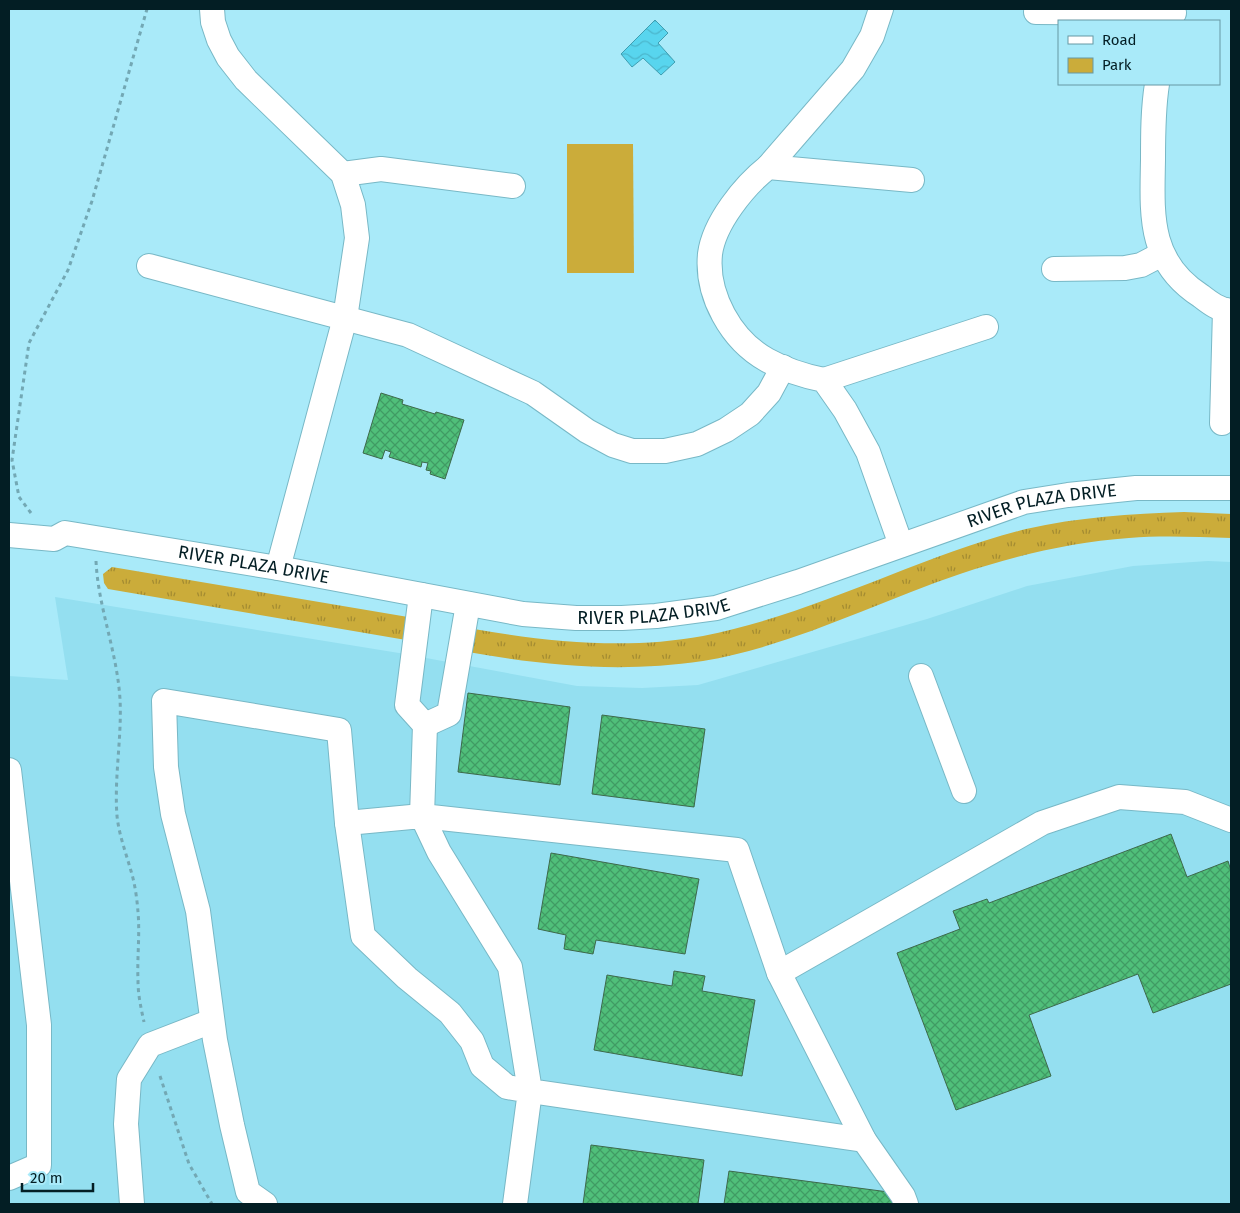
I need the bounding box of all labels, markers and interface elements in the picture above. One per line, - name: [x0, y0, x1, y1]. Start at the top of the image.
- legend: [1058, 20, 1220, 85]
- text: Road: [1102, 31, 1137, 49]
- text: Park: [1102, 56, 1132, 74]
- street label: RIVER PLAZA DRIVE: [964, 479, 1118, 532]
- street label: RIVER PLAZA DRIVE: [176, 541, 331, 588]
- street label: RIVER PLAZA DRIVE: [577, 593, 733, 629]
- scale bar: [22, 1160, 94, 1192]
- text: 20 m: [30, 1169, 63, 1187]

